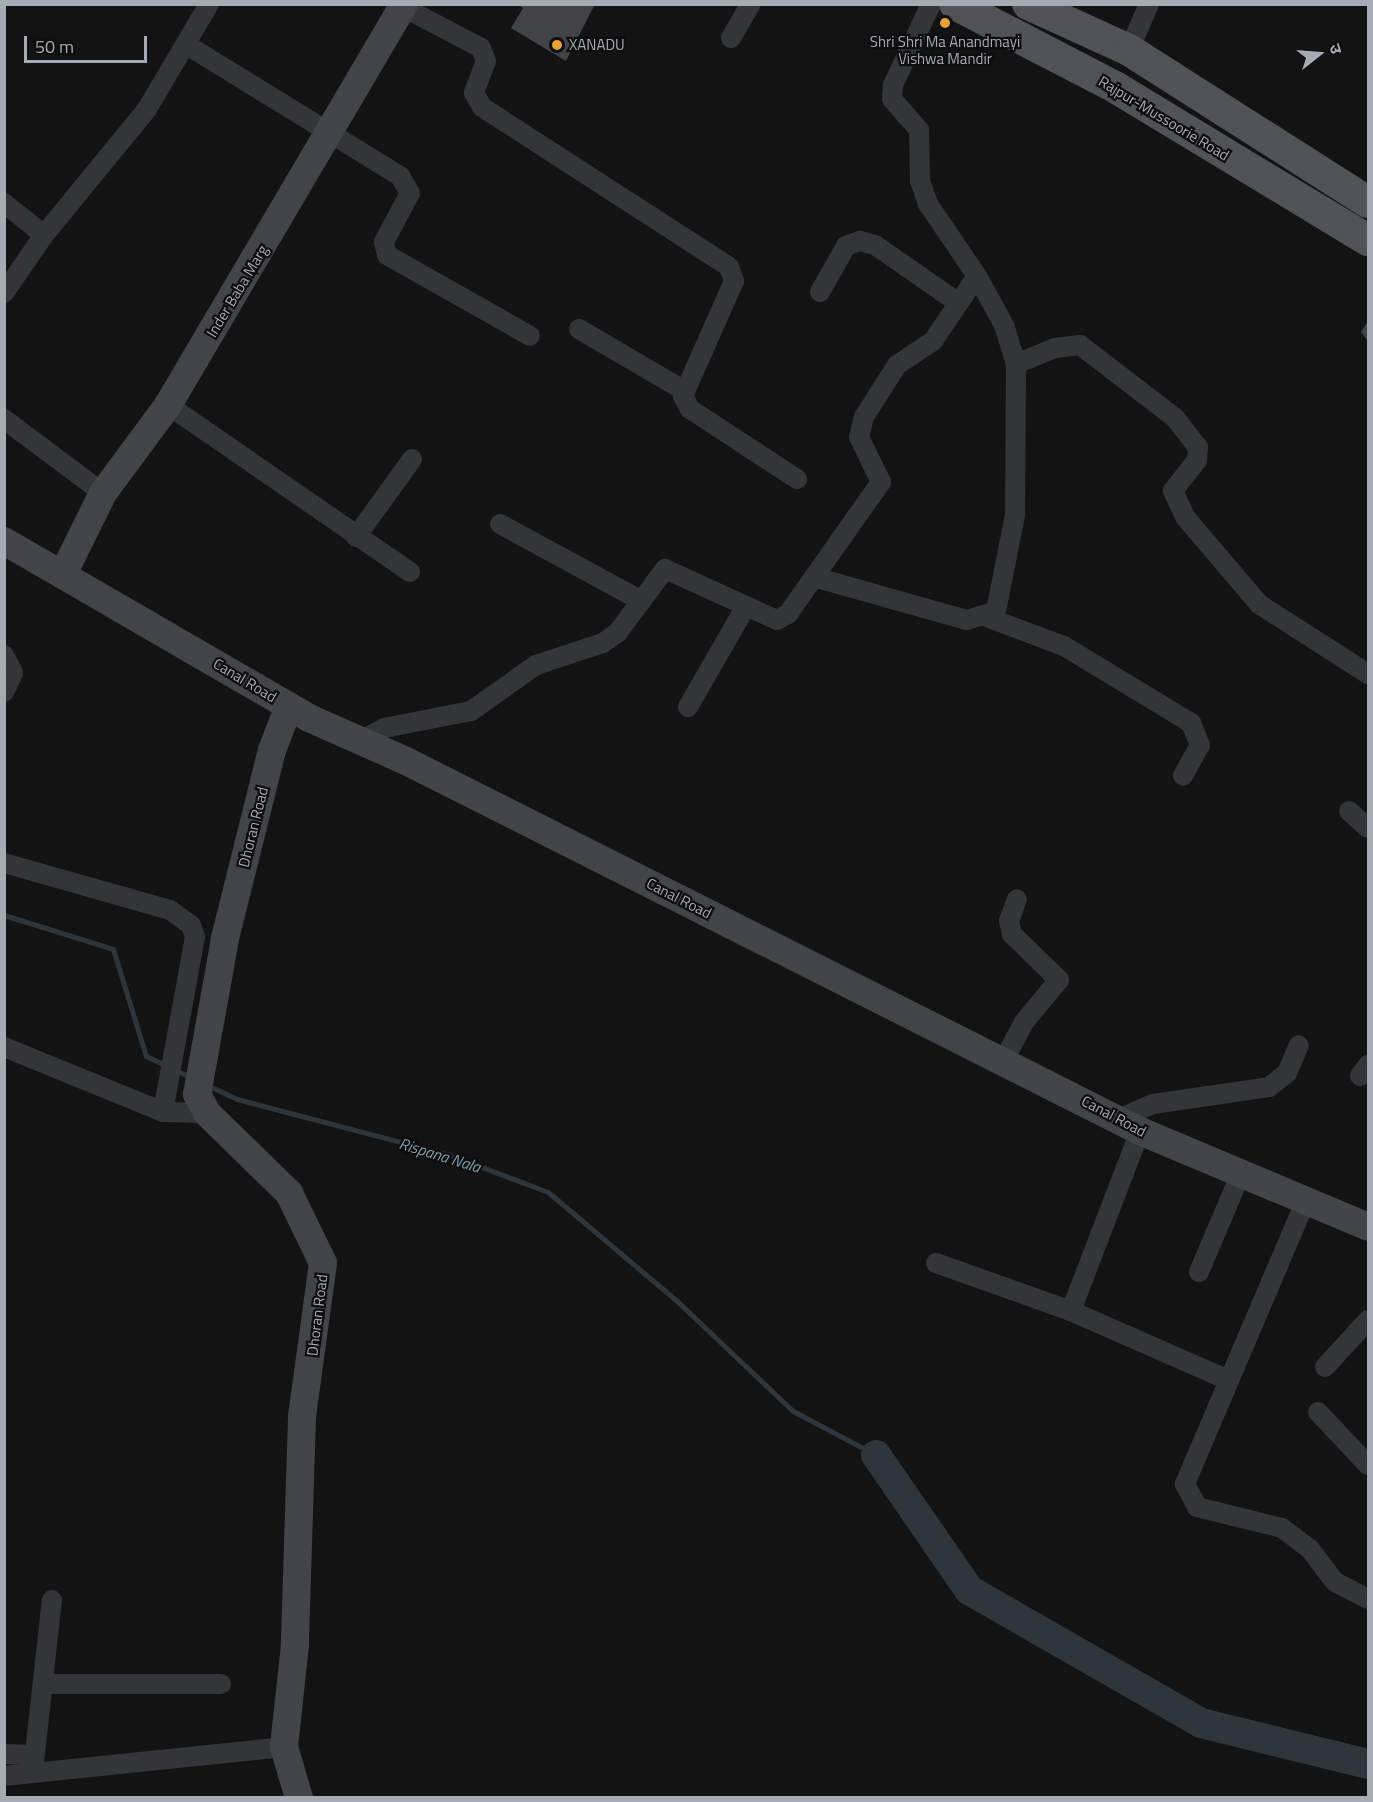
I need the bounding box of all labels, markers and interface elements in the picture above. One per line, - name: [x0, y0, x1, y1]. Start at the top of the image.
- marker: Shri Shri Ma Anandmayi Vishwa Mandir: [938, 16, 952, 30]
- scale bar: [27, 24, 150, 62]
- north arrow: [1289, 24, 1349, 84]
- place label: Shri Shri Ma Anandmayi Vishwa Mandir: [870, 32, 1020, 67]
- text: 50 m: [35, 33, 74, 60]
- place label: XANADU: [569, 36, 625, 54]
- marker: XANADU: [550, 38, 564, 52]
- text: उ: [1323, 41, 1349, 57]
- street label: Rajpur-Mussoorie Road: [1095, 72, 1233, 164]
- street label: Inder Baba Marg: [202, 242, 272, 340]
- street label: Canal Road: [210, 654, 280, 706]
- street label: Dhoran Road: [234, 785, 272, 869]
- street label: Canal Road: [644, 874, 714, 922]
- street label: Canal Road: [1079, 1092, 1149, 1140]
- water label: Rispana Nala: [397, 1134, 483, 1176]
- street label: Dhoran Road: [303, 1273, 331, 1357]

